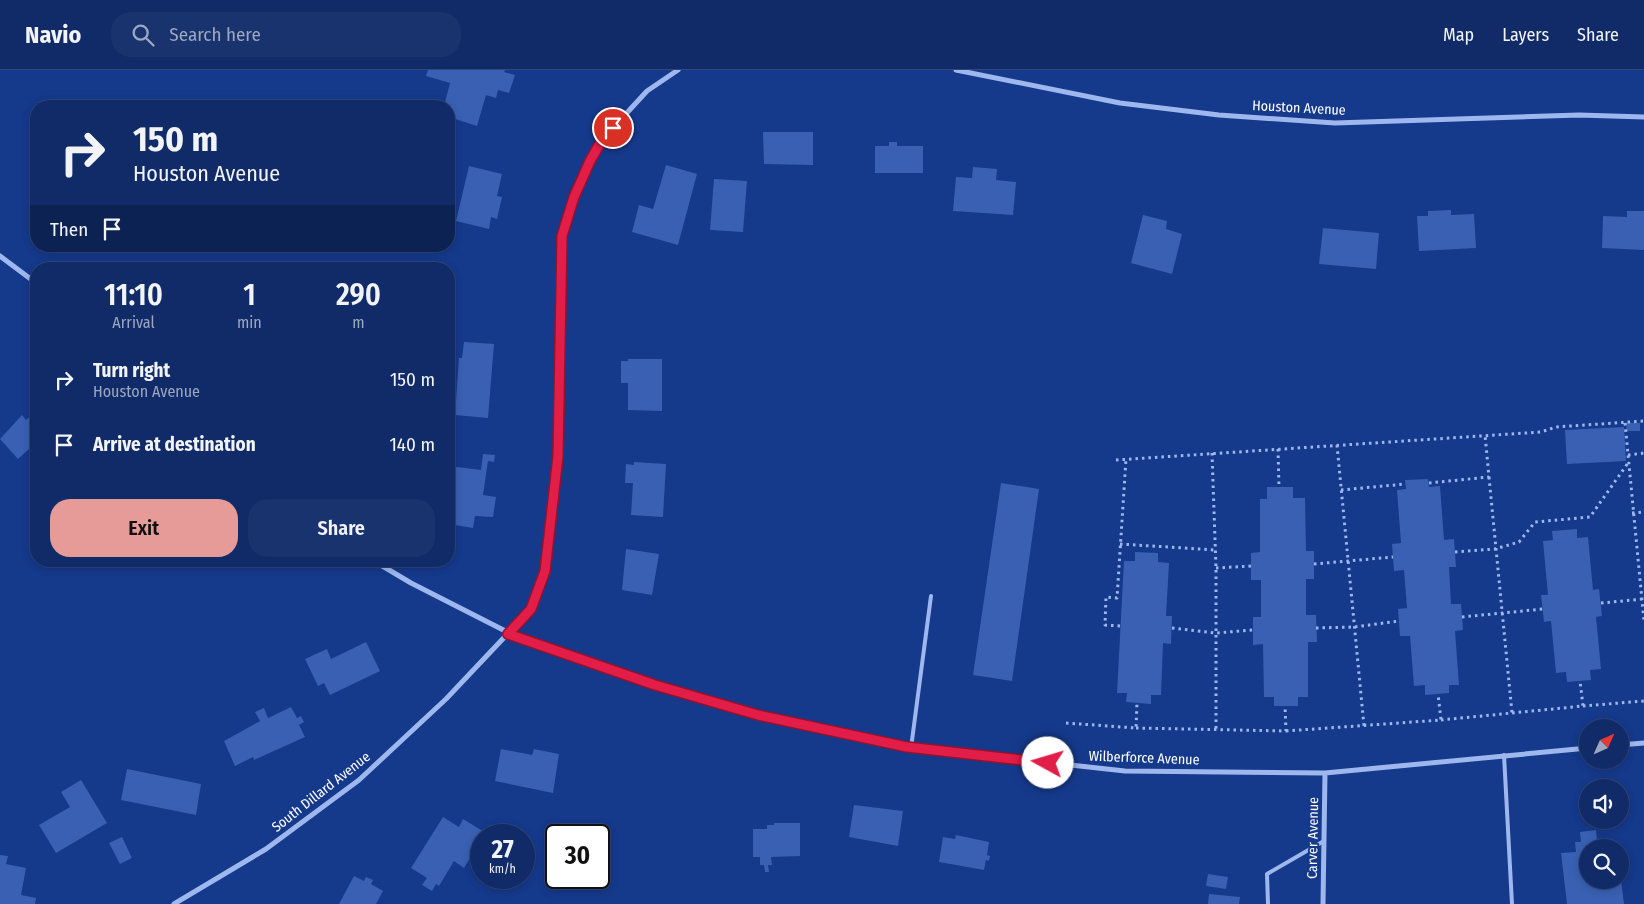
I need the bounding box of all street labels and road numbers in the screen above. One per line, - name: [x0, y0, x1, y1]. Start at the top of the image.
- street label: Houston Avenue: [1252, 97, 1346, 119]
- street label: South Dillard Avenue: [268, 748, 374, 836]
- street label: Wilberforce Avenue: [1088, 748, 1200, 768]
- street label: Carver Avenue: [1304, 797, 1322, 879]

